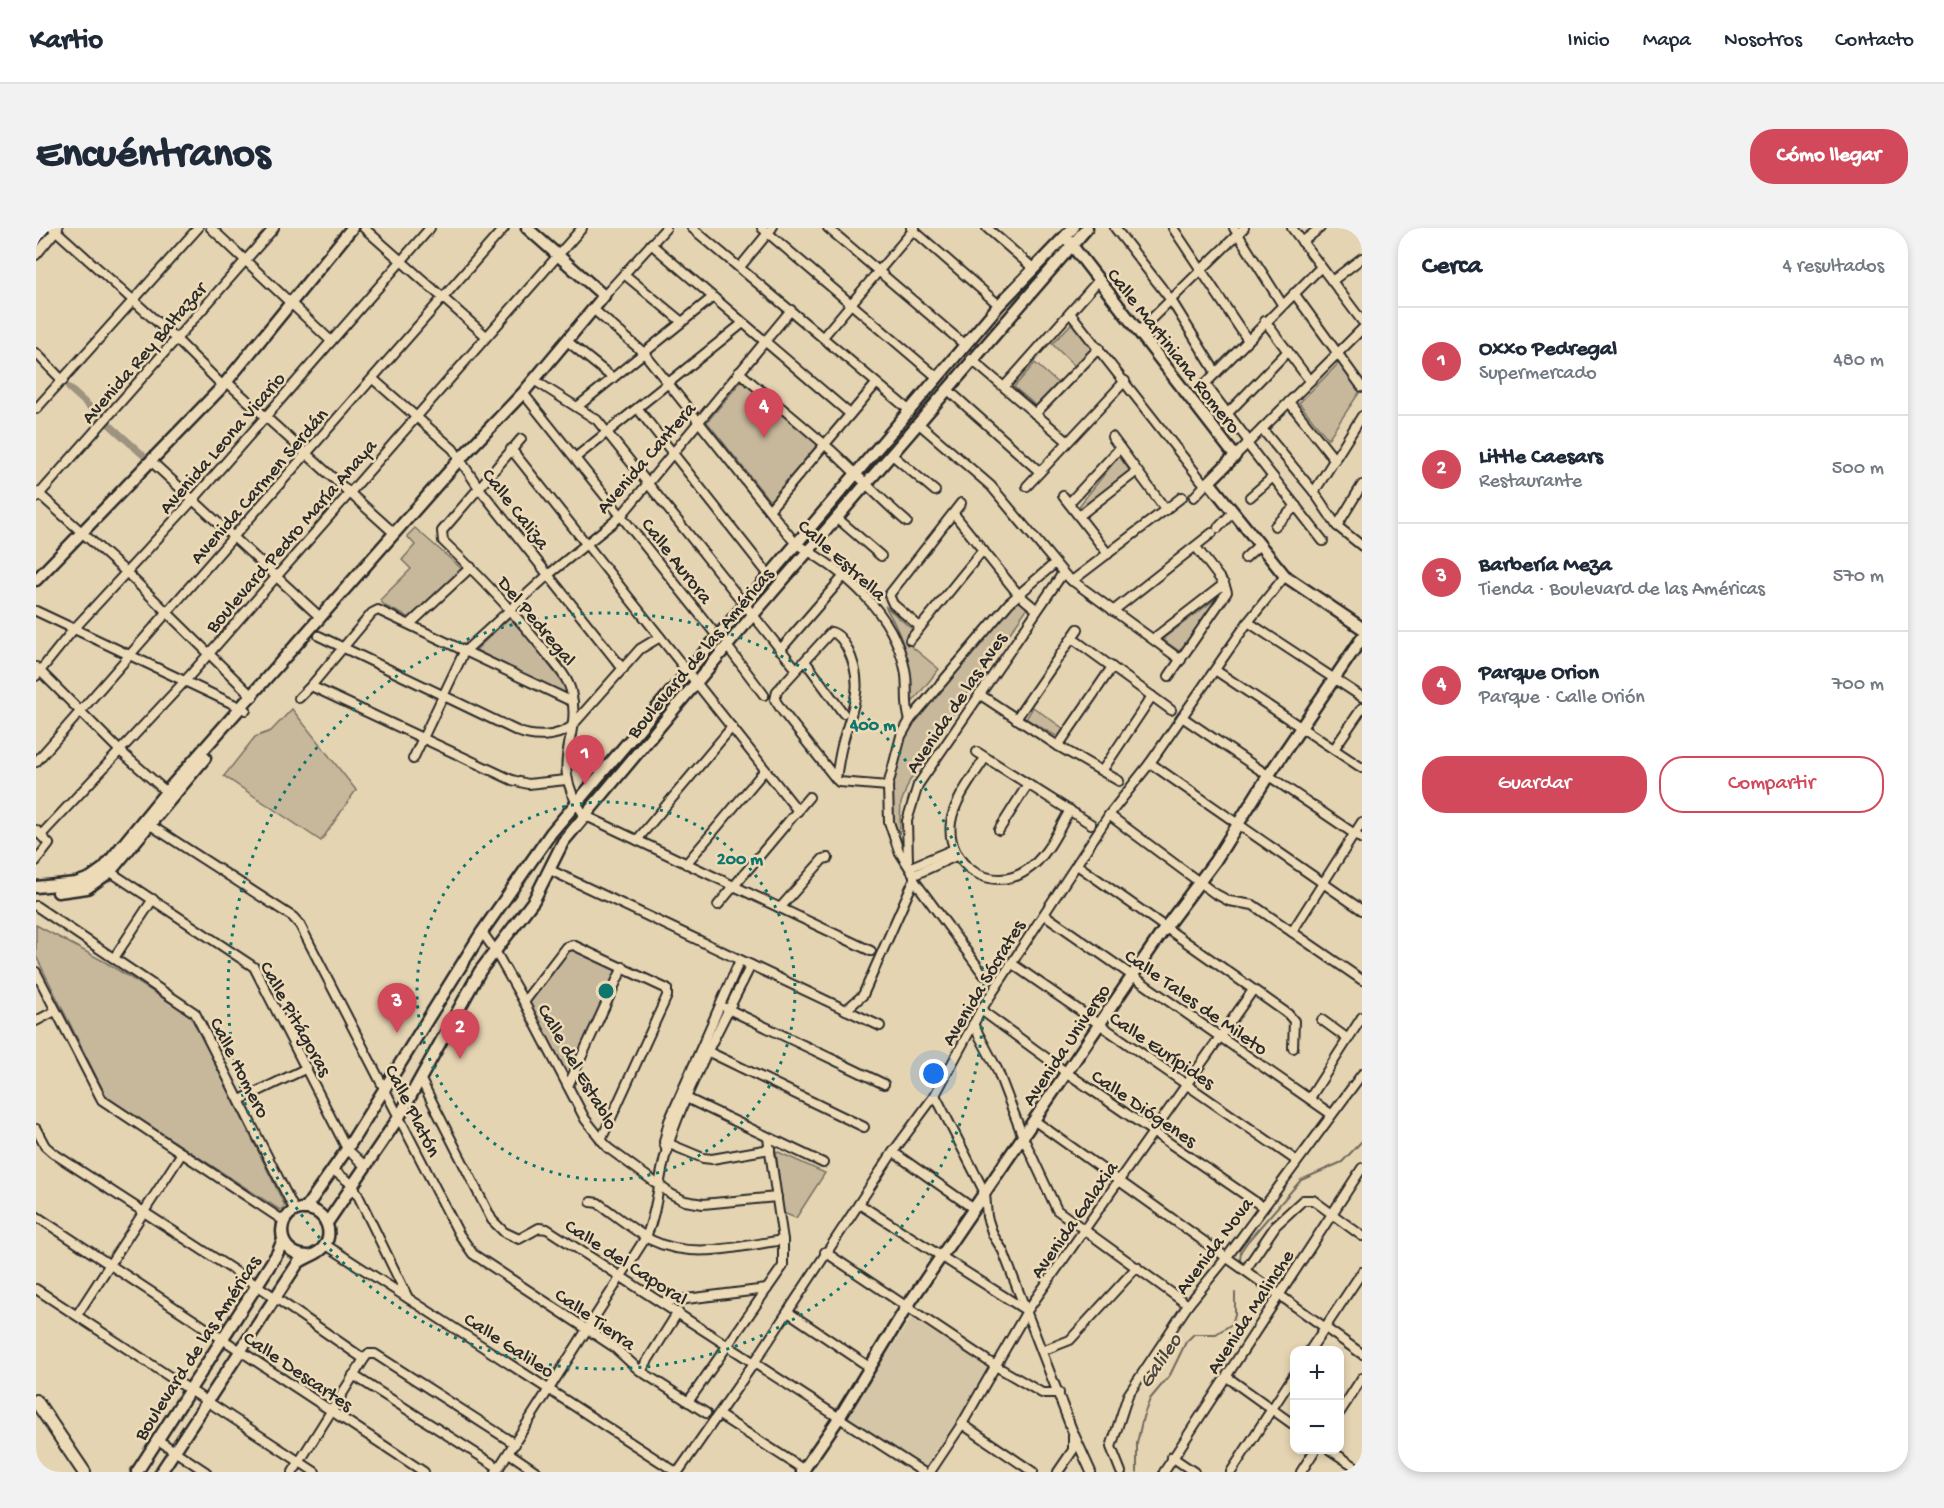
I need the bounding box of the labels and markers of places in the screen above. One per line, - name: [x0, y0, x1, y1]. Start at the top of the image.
- pin: 4: [744, 388, 784, 438]
- pin: 1: [566, 736, 604, 785]
- centre of rings: [596, 981, 616, 1001]
- pin: 3: [378, 984, 416, 1033]
- pin: 2: [440, 1010, 480, 1059]

